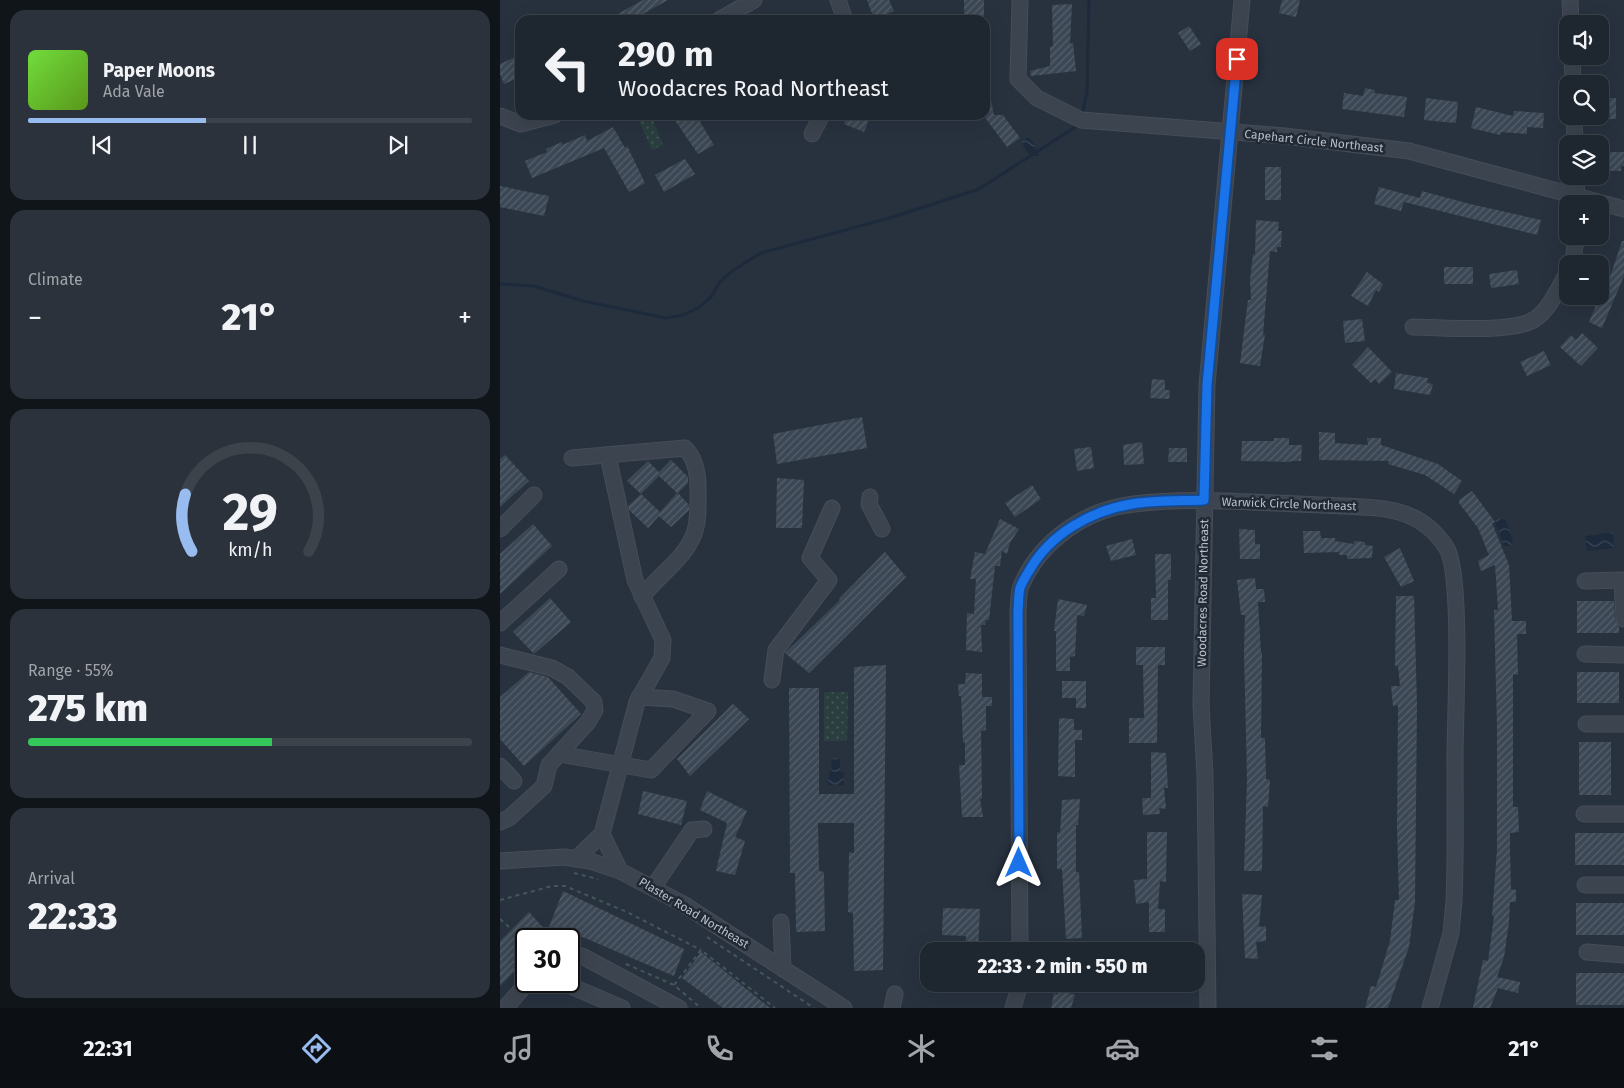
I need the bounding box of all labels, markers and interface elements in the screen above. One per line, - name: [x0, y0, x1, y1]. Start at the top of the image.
- map controls: [1559, 15, 1609, 305]
- button: sound: [1559, 15, 1609, 65]
- text: 290 m: [618, 33, 714, 75]
- icon: left: [535, 35, 600, 100]
- pin: [1216, 38, 1258, 80]
- icon: arrive: [1223, 45, 1251, 73]
- text: Paper Moons: [103, 59, 215, 82]
- text: Woodacres Road Northeast: [618, 75, 889, 102]
- button: search: [1559, 75, 1609, 125]
- text: Ada Vale: [103, 82, 165, 101]
- street label: Capehart Circle Northeast: [1244, 127, 1385, 155]
- icon: previous: [88, 131, 116, 159]
- icon: pause: [236, 131, 264, 159]
- icon: next: [384, 131, 412, 159]
- button: layers: [1559, 135, 1609, 185]
- button: +: [1559, 195, 1609, 245]
- button: −: [1559, 255, 1609, 305]
- text: Climate: [28, 270, 83, 289]
- text: 21°: [222, 294, 278, 340]
- text: −: [28, 301, 42, 334]
- text: +: [458, 301, 472, 334]
- text: 29: [222, 481, 278, 544]
- street label: Warwick Circle Northeast: [1221, 495, 1357, 513]
- street label: Woodacres Road Northeast: [1195, 518, 1211, 667]
- text: km/h: [228, 539, 272, 561]
- text: Range · 55%: [28, 661, 114, 680]
- text: 275 km: [28, 685, 148, 731]
- position arrow: [992, 836, 1044, 888]
- text: Arrival: [28, 869, 75, 888]
- street label: Plaster Road Northeast: [637, 875, 752, 952]
- text: 22:33: [28, 893, 118, 939]
- speed limit sign: 30: [515, 928, 580, 993]
- text: 22:33 · 2 min · 550 m: [978, 955, 1148, 978]
- icon: directions: [299, 1031, 334, 1066]
- icon: music: [501, 1031, 536, 1066]
- icon: phone: [702, 1031, 737, 1066]
- icon: climate: [904, 1031, 939, 1066]
- icon: car: [1105, 1031, 1140, 1066]
- icon: filters: [1307, 1031, 1342, 1066]
- text: 22:31: [83, 1035, 133, 1062]
- text: 21°: [1508, 1035, 1541, 1062]

